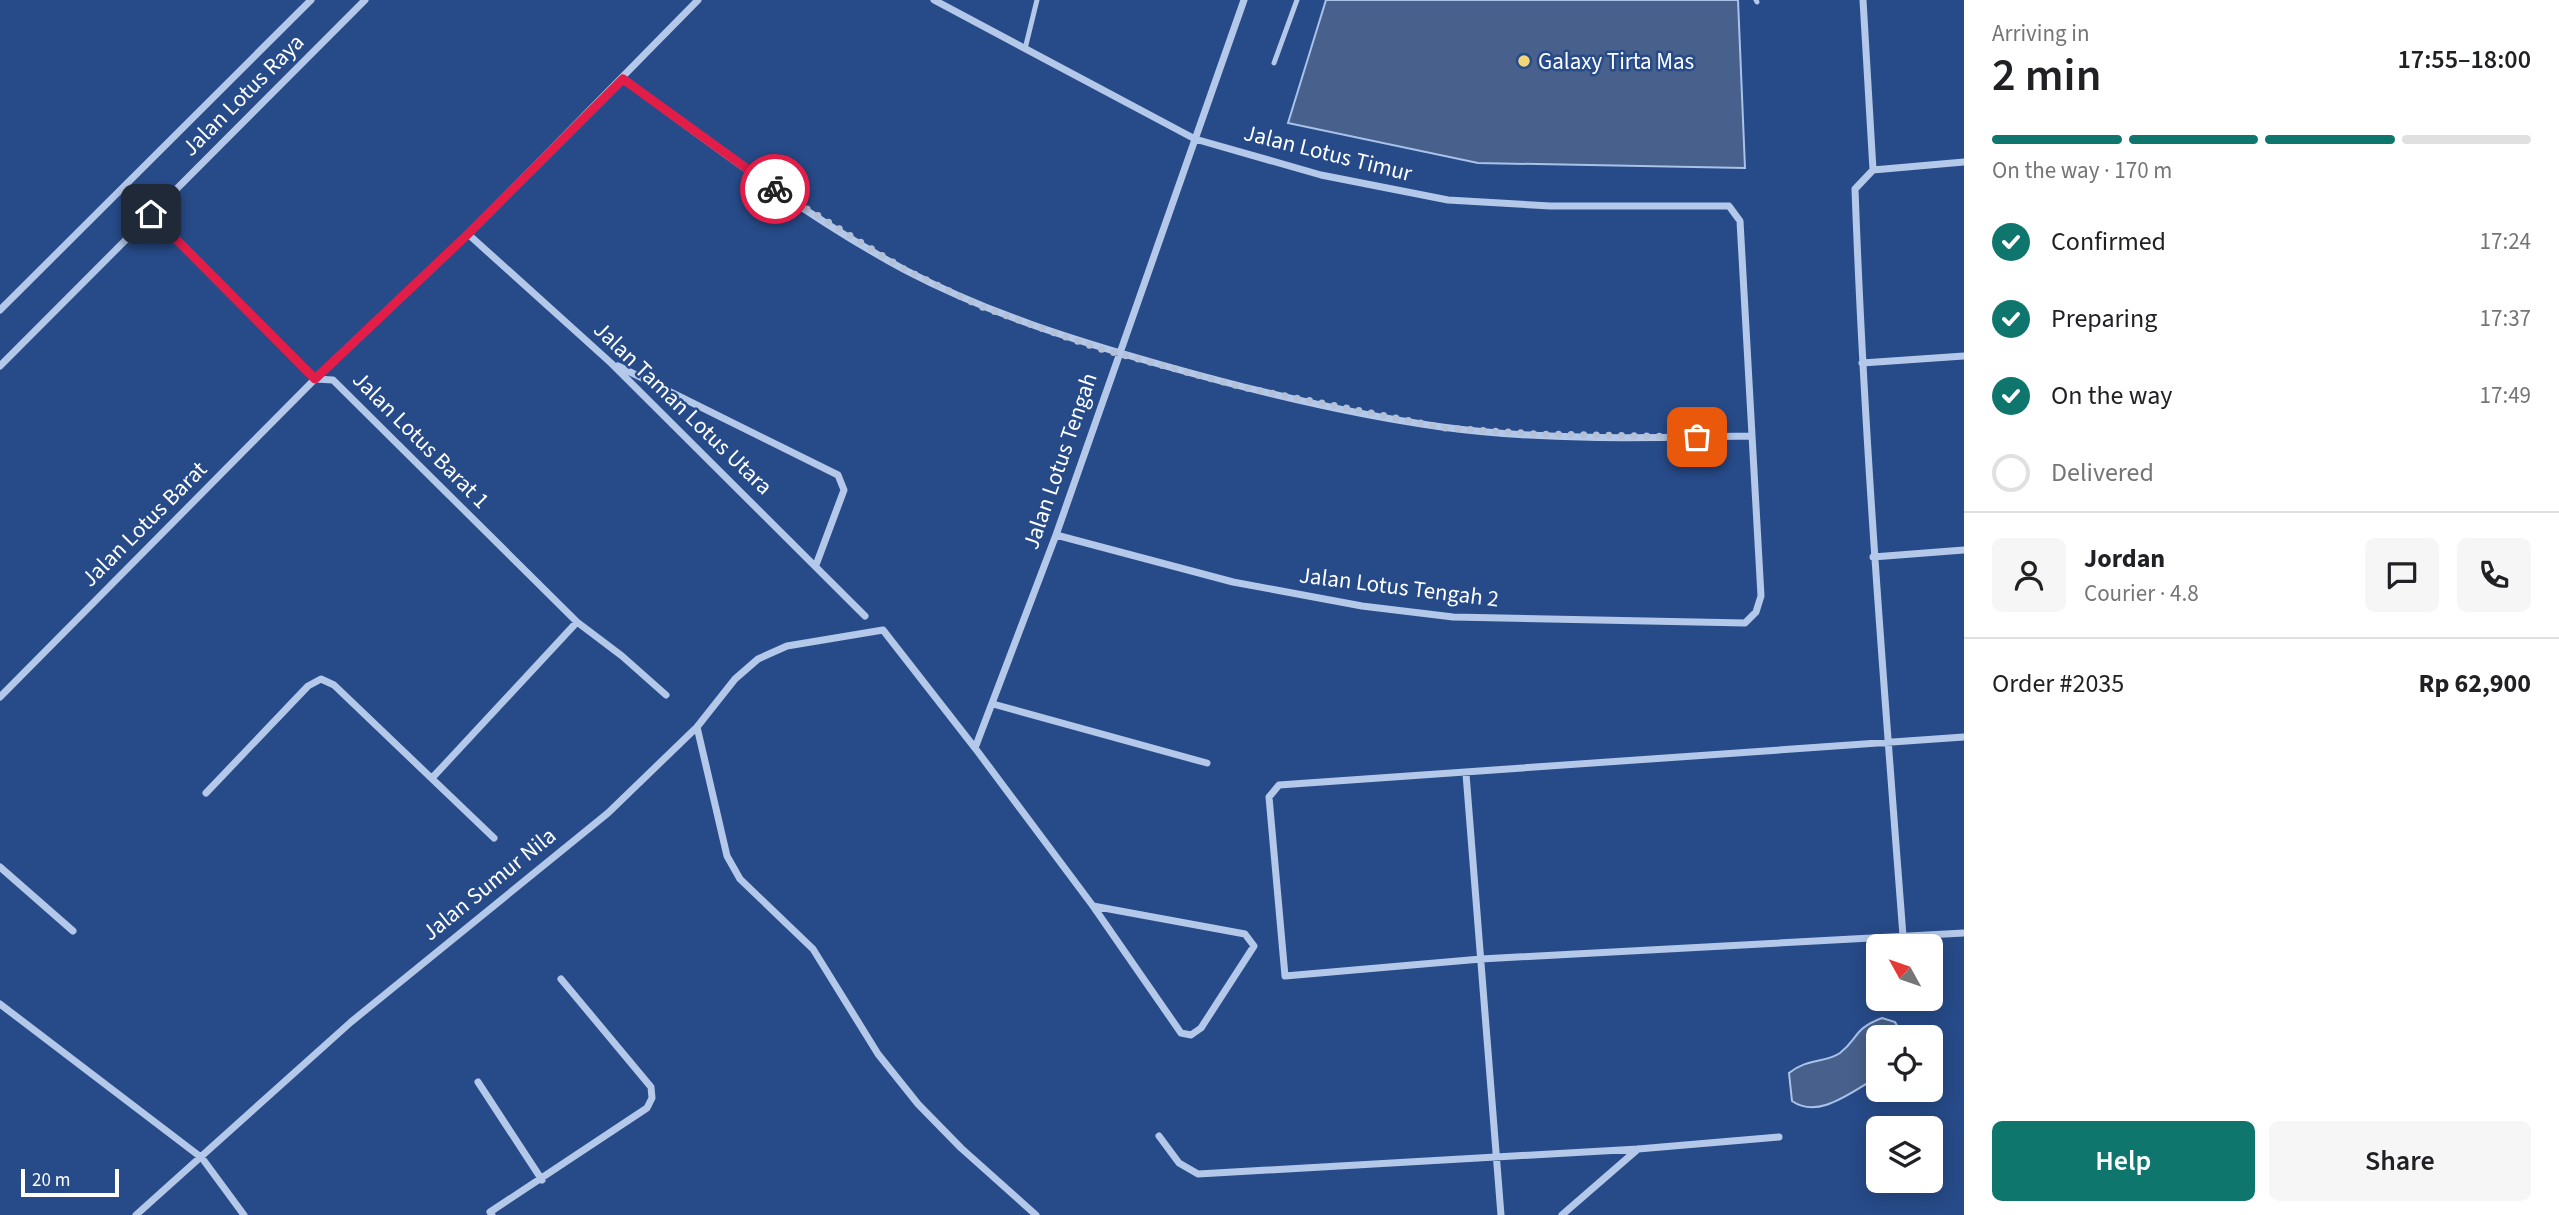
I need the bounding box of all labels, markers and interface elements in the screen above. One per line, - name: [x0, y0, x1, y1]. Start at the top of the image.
- text: Arriving in: [1992, 17, 2090, 50]
- street label: Jalan Lotus Raya: [174, 26, 312, 164]
- text: 17:55–18:00: [2398, 41, 2531, 78]
- text: 2 min: [1992, 43, 2101, 108]
- place label: Galaxy Tirta Mas: [1538, 45, 1694, 78]
- marker: Galaxy Tirta Mas: [1516, 53, 1532, 69]
- street label: Jalan Lotus Timur: [1240, 116, 1417, 190]
- courier: [740, 154, 810, 224]
- text: On the way · 170 m: [1992, 154, 2172, 187]
- icon: bike: [756, 170, 794, 208]
- pin: [121, 184, 181, 244]
- icon: home: [132, 195, 170, 233]
- icon: check: [1992, 223, 2030, 261]
- text: Confirmed: [2051, 223, 2166, 260]
- text: 17:24: [2480, 225, 2531, 258]
- icon: check: [1992, 300, 2030, 338]
- text: Preparing: [2051, 300, 2157, 337]
- text: 17:37: [2480, 302, 2531, 335]
- street label: Jalan Taman Lotus Utara: [586, 314, 780, 502]
- street label: Jalan Lotus Barat 1: [345, 364, 497, 516]
- street label: Jalan Lotus Tengah: [1014, 368, 1106, 554]
- icon: check: [1992, 377, 2030, 415]
- text: On the way: [2051, 377, 2172, 414]
- text: 17:49: [2480, 379, 2531, 412]
- pin: [1667, 407, 1727, 467]
- icon: bag: [1678, 418, 1716, 456]
- street label: Jalan Lotus Barat: [74, 453, 215, 594]
- text: Delivered: [2051, 454, 2154, 491]
- button: person: [1992, 538, 2066, 612]
- button: chat: [2365, 538, 2439, 612]
- button: phone: [2457, 538, 2531, 612]
- text: Jordan: [2084, 540, 2165, 577]
- street label: Jalan Lotus Tengah 2: [1297, 558, 1501, 616]
- text: Courier · 4.8: [2084, 577, 2199, 610]
- text: Order #2035: [1992, 665, 2124, 702]
- text: Rp 62,900: [2419, 665, 2531, 702]
- street label: Jalan Sumur Nila: [415, 820, 563, 948]
- north arrow: [1866, 934, 1942, 1012]
- map controls: [1866, 934, 1943, 1193]
- button: locate: [1866, 1025, 1943, 1102]
- button: layers: [1866, 1116, 1943, 1193]
- button: Help: [1992, 1121, 2255, 1201]
- button: Share: [2269, 1121, 2531, 1201]
- scale bar: [21, 1166, 119, 1198]
- text: 20 m: [32, 1167, 70, 1194]

